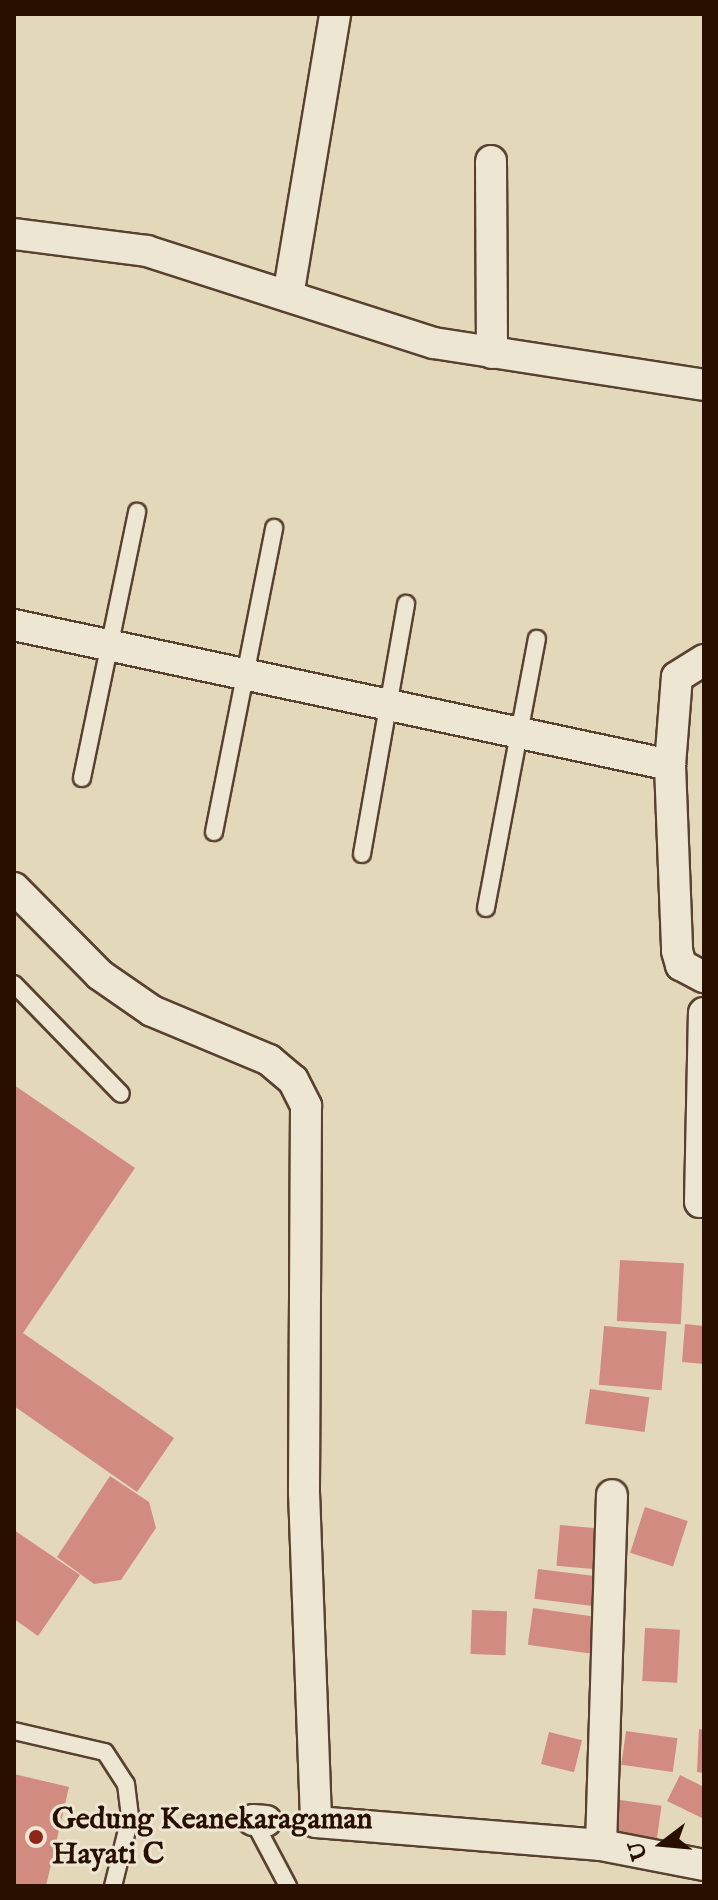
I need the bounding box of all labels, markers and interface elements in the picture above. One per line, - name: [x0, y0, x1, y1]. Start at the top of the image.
- place label: Gedung Keanekaragaman Hayati C: [52, 1802, 373, 1872]
- north arrow: [622, 1804, 702, 1884]
- marker: Gedung Keanekaragaman Hayati C: [27, 1828, 45, 1846]
- text: U: [623, 1838, 655, 1863]

